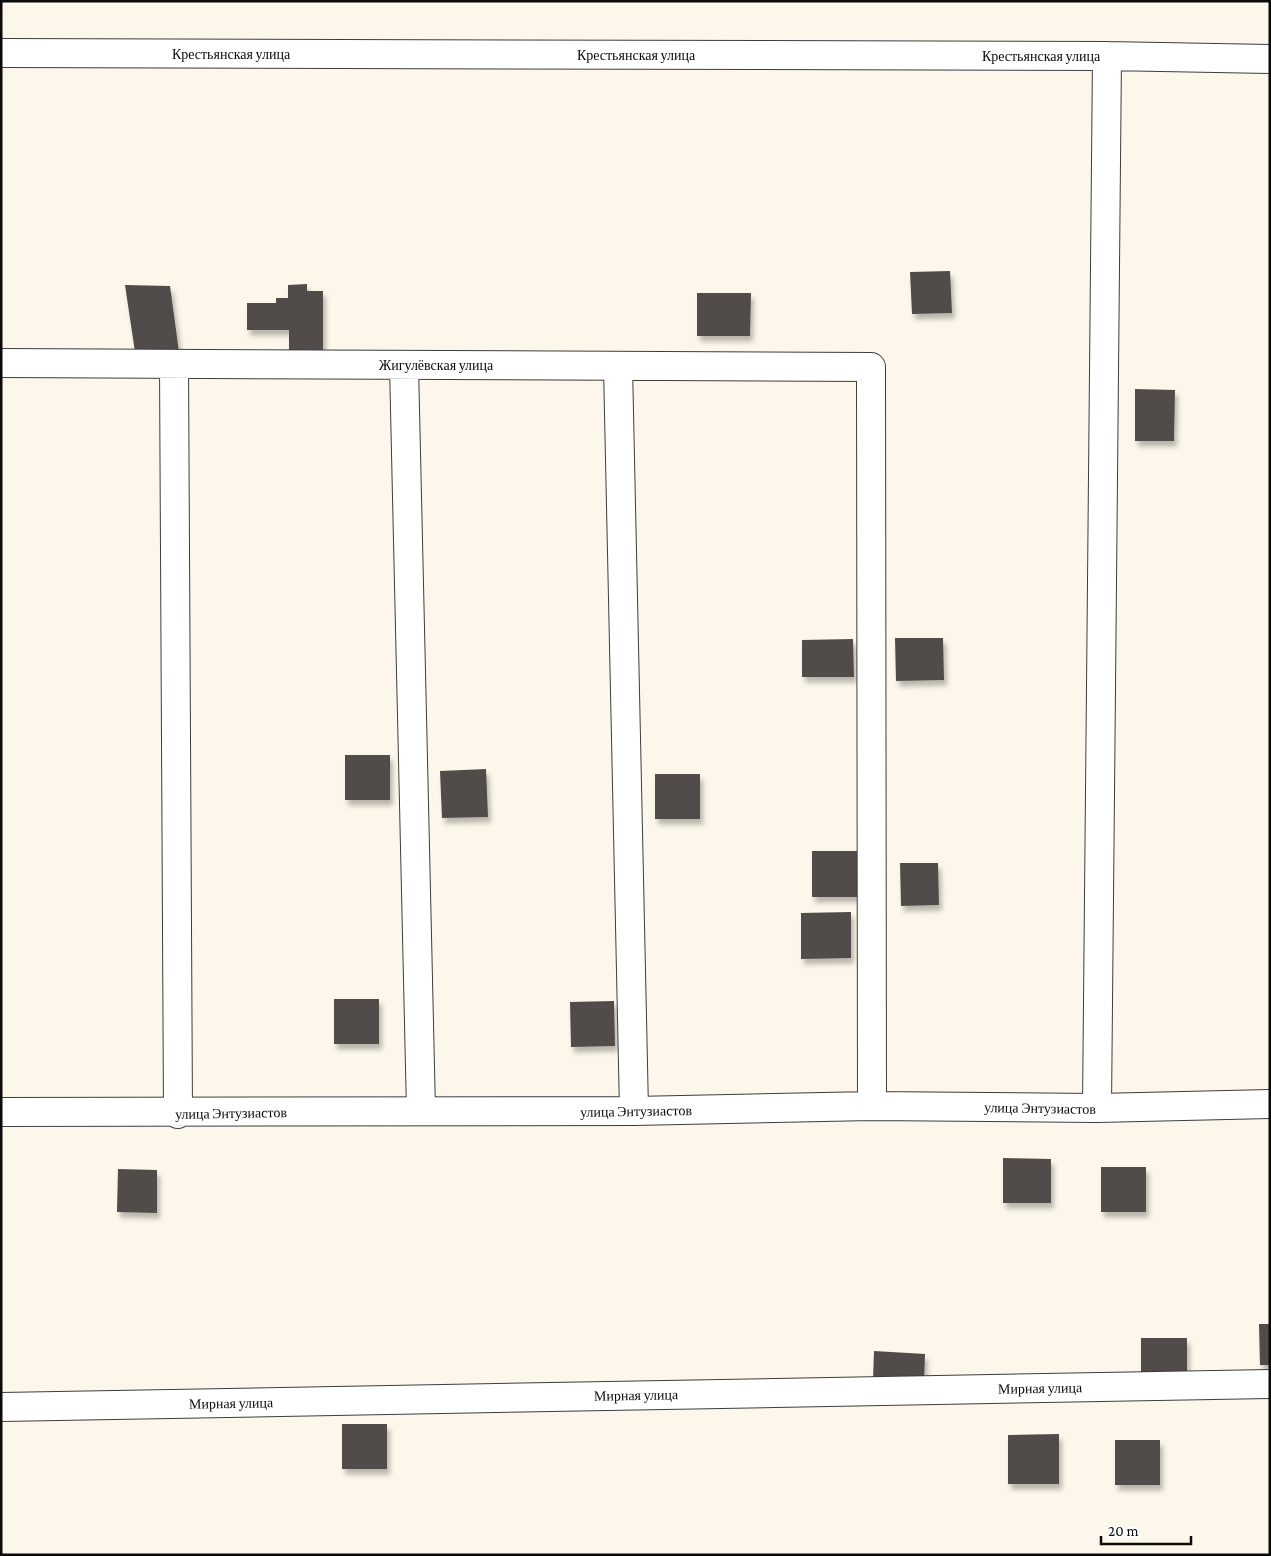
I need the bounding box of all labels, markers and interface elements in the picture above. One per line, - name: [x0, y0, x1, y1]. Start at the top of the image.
- street label: Крестьянская улица: [172, 46, 291, 62]
- street label: Крестьянская улица: [577, 47, 696, 63]
- street label: Крестьянская улица: [982, 48, 1101, 64]
- street label: Жигулёвская улица: [379, 357, 494, 373]
- street label: улица Энтузиастов: [984, 1099, 1096, 1117]
- street label: улица Энтузиастов: [580, 1102, 692, 1120]
- street label: улица Энтузиастов: [175, 1104, 287, 1122]
- street label: Мирная улица: [998, 1379, 1083, 1397]
- street label: Мирная улица: [594, 1386, 679, 1404]
- street label: Мирная улица: [189, 1394, 274, 1412]
- scale bar: [1101, 1514, 1191, 1546]
- text: 20 m: [1108, 1523, 1139, 1539]

